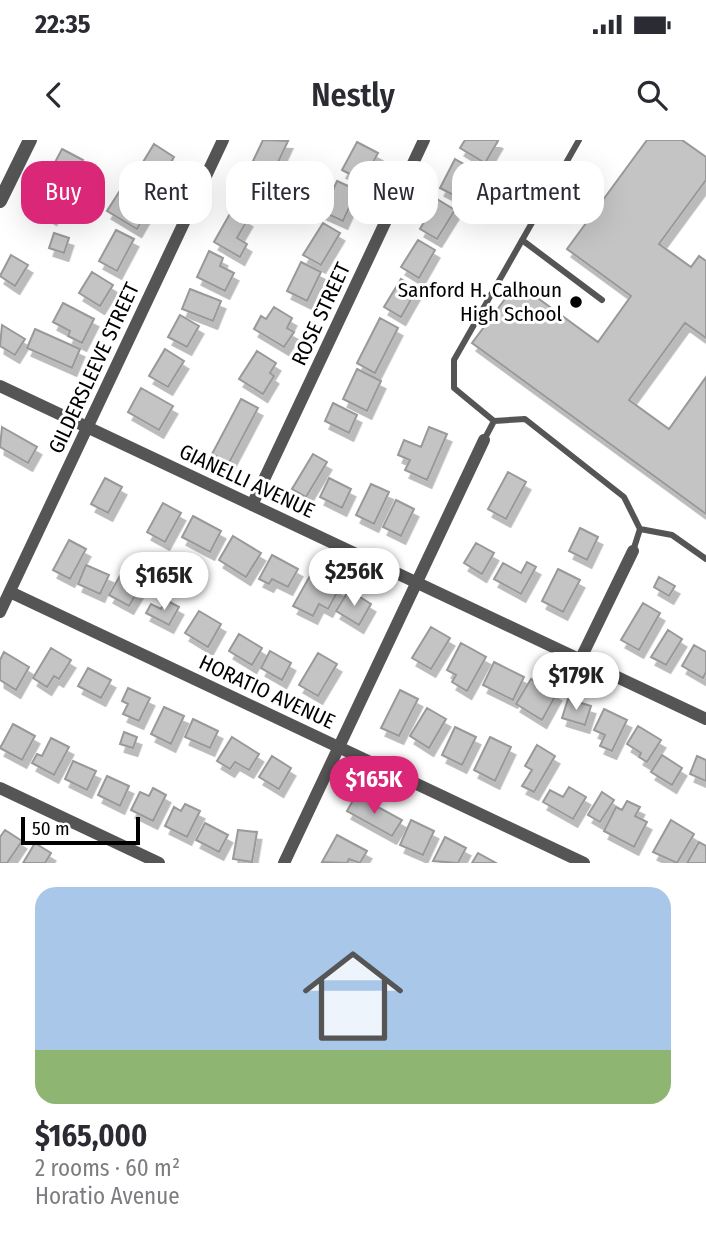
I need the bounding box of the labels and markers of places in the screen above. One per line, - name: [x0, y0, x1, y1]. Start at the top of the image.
- place label: Sanford H. Calhoun High School: [398, 277, 562, 327]
- marker: Sanford H. Calhoun High School: [568, 294, 584, 310]
- pin: $256K: [305, 548, 403, 608]
- pin: $165K: [115, 552, 213, 612]
- pin: $179K: [527, 652, 625, 712]
- pin: $165K: [325, 756, 423, 816]

